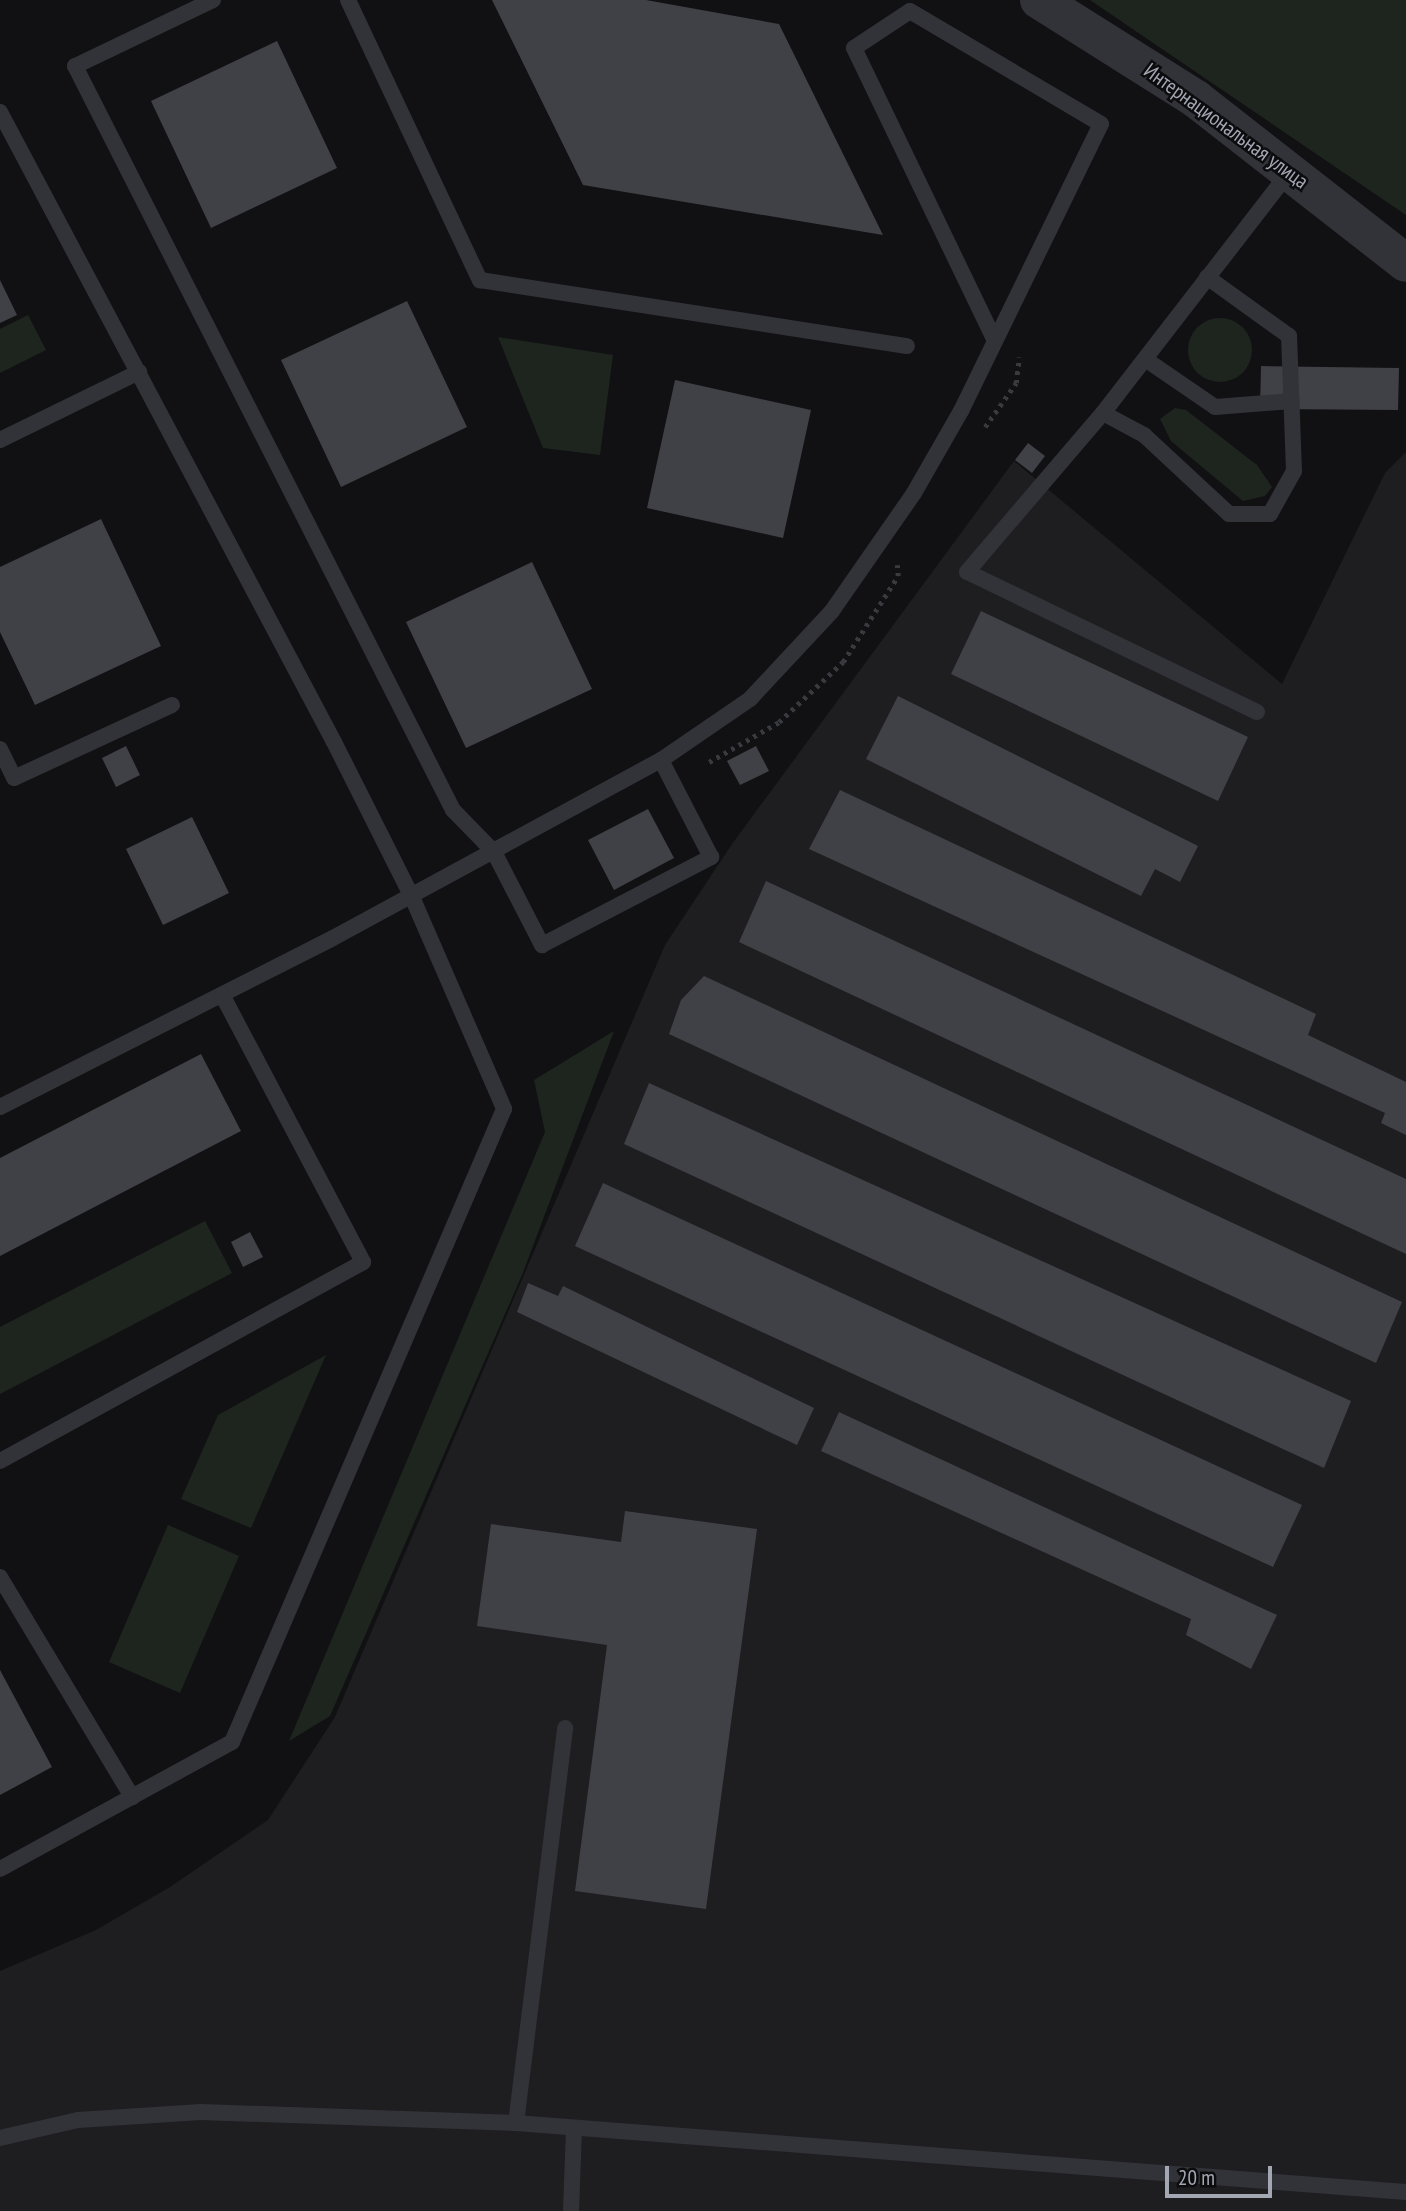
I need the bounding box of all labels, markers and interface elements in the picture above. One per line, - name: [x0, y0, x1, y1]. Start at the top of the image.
- street label: Интернациональная улица: [1139, 58, 1313, 194]
- scale bar: [1168, 2152, 1275, 2196]
- text: 20 m: [1178, 2164, 1215, 2191]

